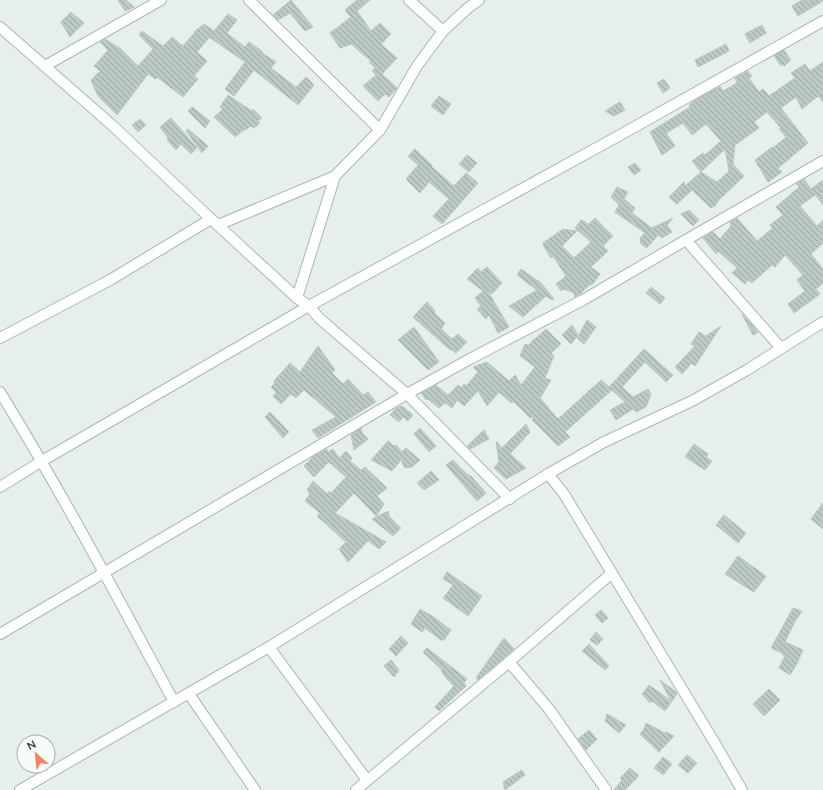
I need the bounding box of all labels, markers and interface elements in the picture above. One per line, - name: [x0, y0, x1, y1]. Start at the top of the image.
- north arrow: [16, 734, 56, 774]
- text: N: [25, 737, 38, 753]

